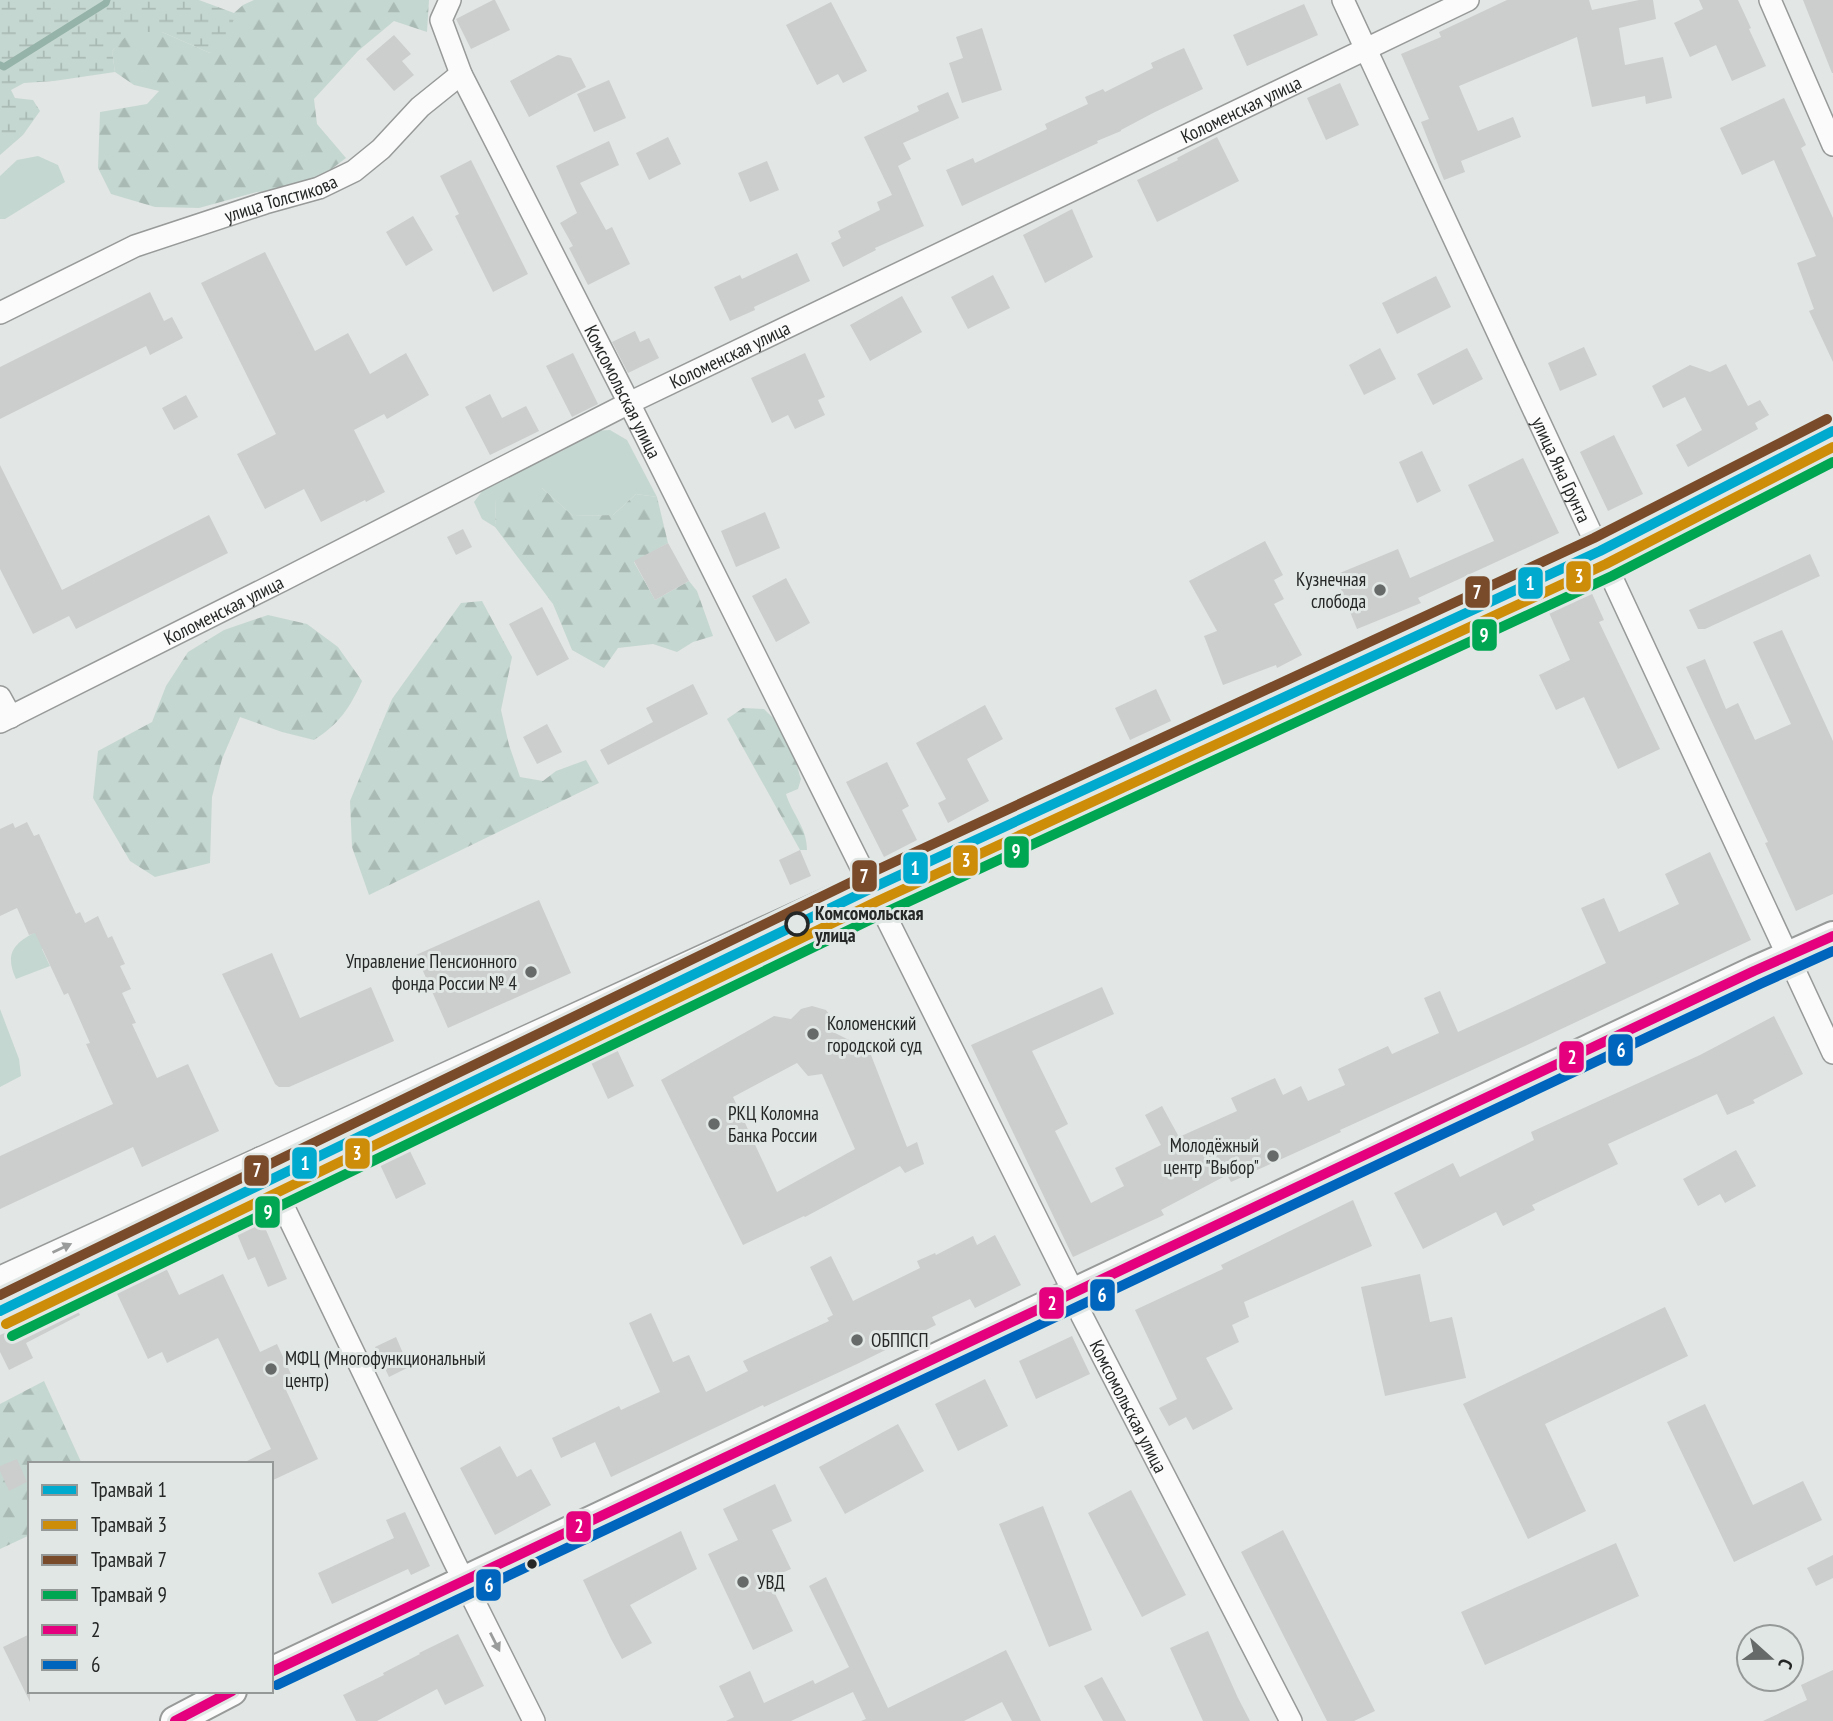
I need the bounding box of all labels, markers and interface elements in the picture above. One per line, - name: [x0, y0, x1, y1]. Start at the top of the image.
- street label: Коломенская улица: [1177, 70, 1305, 148]
- street label: улица Толстикова: [221, 169, 341, 228]
- street label: Коломенская улица: [666, 316, 794, 394]
- street label: Комсомольская улица: [579, 321, 667, 462]
- street label: улица Яна Грунта: [1527, 413, 1596, 526]
- line badge: 3: [1565, 560, 1592, 593]
- text: 3: [1574, 564, 1584, 588]
- line badge: 1: [1517, 566, 1544, 600]
- place label: Кузнечная слобода: [1296, 567, 1366, 613]
- street label: Коломенская улица: [160, 570, 287, 650]
- text: 1: [1525, 571, 1535, 595]
- line badge: 7: [1464, 575, 1491, 609]
- text: 7: [1472, 580, 1482, 604]
- marker: Кузнечная слобода: [1372, 582, 1388, 598]
- line badge: 9: [1471, 618, 1498, 652]
- text: 9: [1479, 623, 1489, 647]
- line badge: 9: [1003, 835, 1030, 869]
- text: 9: [1011, 839, 1021, 863]
- line badge: 3: [952, 844, 979, 877]
- text: 3: [961, 848, 971, 872]
- line badge: 1: [902, 851, 929, 885]
- text: 1: [910, 856, 920, 880]
- line badge: 7: [851, 859, 878, 893]
- text: 7: [859, 864, 869, 888]
- place label: Комсомольская улица: [814, 901, 924, 947]
- marker: Комсомольская улица: [785, 912, 809, 936]
- place label: Управление Пенсионного фонда России № 4: [346, 949, 517, 995]
- marker: Управление Пенсионного фонда России № 4: [523, 964, 539, 980]
- place label: Коломенский городской суд: [827, 1011, 922, 1057]
- marker: Коломенский городской суд: [805, 1026, 821, 1042]
- line badge: 6: [1607, 1033, 1634, 1067]
- text: 6: [1616, 1038, 1626, 1062]
- line badge: 2: [1558, 1040, 1585, 1074]
- text: 2: [1567, 1045, 1577, 1069]
- place label: РКЦ Коломна Банка России: [728, 1101, 819, 1147]
- marker: РКЦ Коломна Банка России: [706, 1116, 722, 1132]
- place label: Молодёжный центр "Выбор": [1163, 1133, 1259, 1179]
- line badge: 3: [344, 1137, 371, 1170]
- text: 3: [352, 1141, 362, 1165]
- line badge: 1: [291, 1146, 318, 1180]
- marker: Молодёжный центр "Выбор": [1265, 1148, 1281, 1164]
- text: 1: [300, 1151, 310, 1175]
- line badge: 7: [243, 1154, 270, 1187]
- text: 7: [252, 1158, 262, 1182]
- line badge: 9: [254, 1195, 281, 1229]
- text: 9: [263, 1200, 273, 1224]
- one-way arrow: [52, 1243, 72, 1254]
- line badge: 6: [1089, 1278, 1116, 1312]
- text: 6: [1097, 1283, 1107, 1307]
- line badge: 2: [1038, 1286, 1065, 1320]
- text: 2: [1047, 1291, 1057, 1315]
- place label: ОБППСП: [871, 1328, 929, 1352]
- marker: ОБППСП: [849, 1332, 865, 1348]
- street label: Комсомольская улица: [1084, 1336, 1173, 1477]
- place label: МФЦ (Многофункциональный центр): [285, 1346, 486, 1392]
- marker: МФЦ (Многофункциональный центр): [263, 1361, 279, 1377]
- legend: [28, 1462, 273, 1693]
- text: Трамвай 1: [91, 1476, 167, 1503]
- line badge: 2: [565, 1510, 592, 1543]
- text: Трамвай 3: [91, 1511, 167, 1538]
- text: 2: [574, 1514, 584, 1538]
- text: Трамвай 7: [91, 1546, 167, 1573]
- unlabelled marker: [525, 1557, 539, 1571]
- line badge: 6: [475, 1568, 502, 1602]
- place label: УВД: [757, 1570, 785, 1594]
- text: 6: [484, 1573, 494, 1597]
- marker: УВД: [735, 1574, 751, 1590]
- text: Трамвай 9: [91, 1581, 167, 1608]
- text: 2: [91, 1616, 100, 1643]
- north arrow: [1735, 1623, 1805, 1693]
- one-way arrow: [489, 1632, 500, 1652]
- text: 6: [91, 1651, 100, 1678]
- text: С: [1773, 1656, 1799, 1673]

